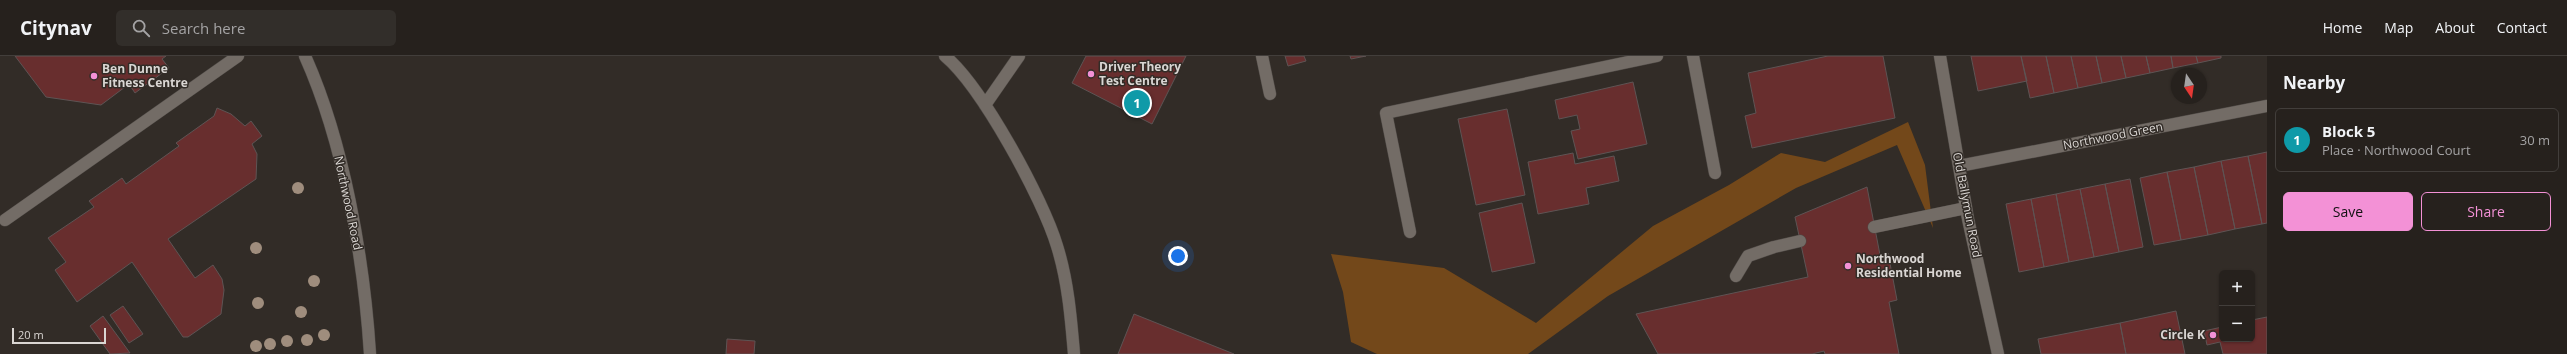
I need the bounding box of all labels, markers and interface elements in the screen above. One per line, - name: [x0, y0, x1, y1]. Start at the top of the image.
- search box: [116, 10, 396, 46]
- text: Citynav: [20, 15, 92, 41]
- icon: search: [130, 17, 152, 39]
- text: Search here: [162, 18, 245, 38]
- text: Home: [2323, 18, 2362, 37]
- text: Map: [2384, 18, 2413, 37]
- text: About: [2435, 18, 2475, 37]
- text: Contact: [2497, 18, 2547, 37]
- place label: Driver Theory Test Centre: [1099, 58, 1181, 89]
- place label: Ben Dunne Fitness Centre: [102, 60, 188, 91]
- north arrow: [2171, 68, 2207, 104]
- marker: Driver Theory Test Centre: [1086, 69, 1096, 79]
- marker: Ben Dunne Fitness Centre: [89, 71, 99, 81]
- text: Nearby: [2283, 71, 2345, 94]
- pin: 1: [1124, 88, 1150, 118]
- street label: Northwood Green: [2061, 117, 2164, 154]
- text: Block 5: [2322, 121, 2375, 141]
- text: 1: [2293, 131, 2301, 149]
- text: 30 m: [2520, 131, 2550, 149]
- text: Place · Northwood Court: [2322, 141, 2471, 159]
- street label: Old Ballymun Road: [1949, 151, 1986, 259]
- street label: Northwood Road: [330, 154, 367, 251]
- button: Save: [2283, 192, 2413, 231]
- button: Share: [2421, 192, 2551, 231]
- your location: [1168, 246, 1188, 266]
- place label: Northwood Residential Home: [1856, 250, 1962, 281]
- marker: Northwood Residential Home: [1843, 261, 1853, 271]
- map controls: [2219, 270, 2255, 342]
- button: +: [2219, 270, 2255, 306]
- button: −: [2219, 306, 2255, 342]
- scale bar: [12, 326, 106, 345]
- place label: Circle K: [2160, 326, 2205, 343]
- text: 20 m: [18, 327, 44, 342]
- marker: Circle K: [2208, 330, 2218, 340]

